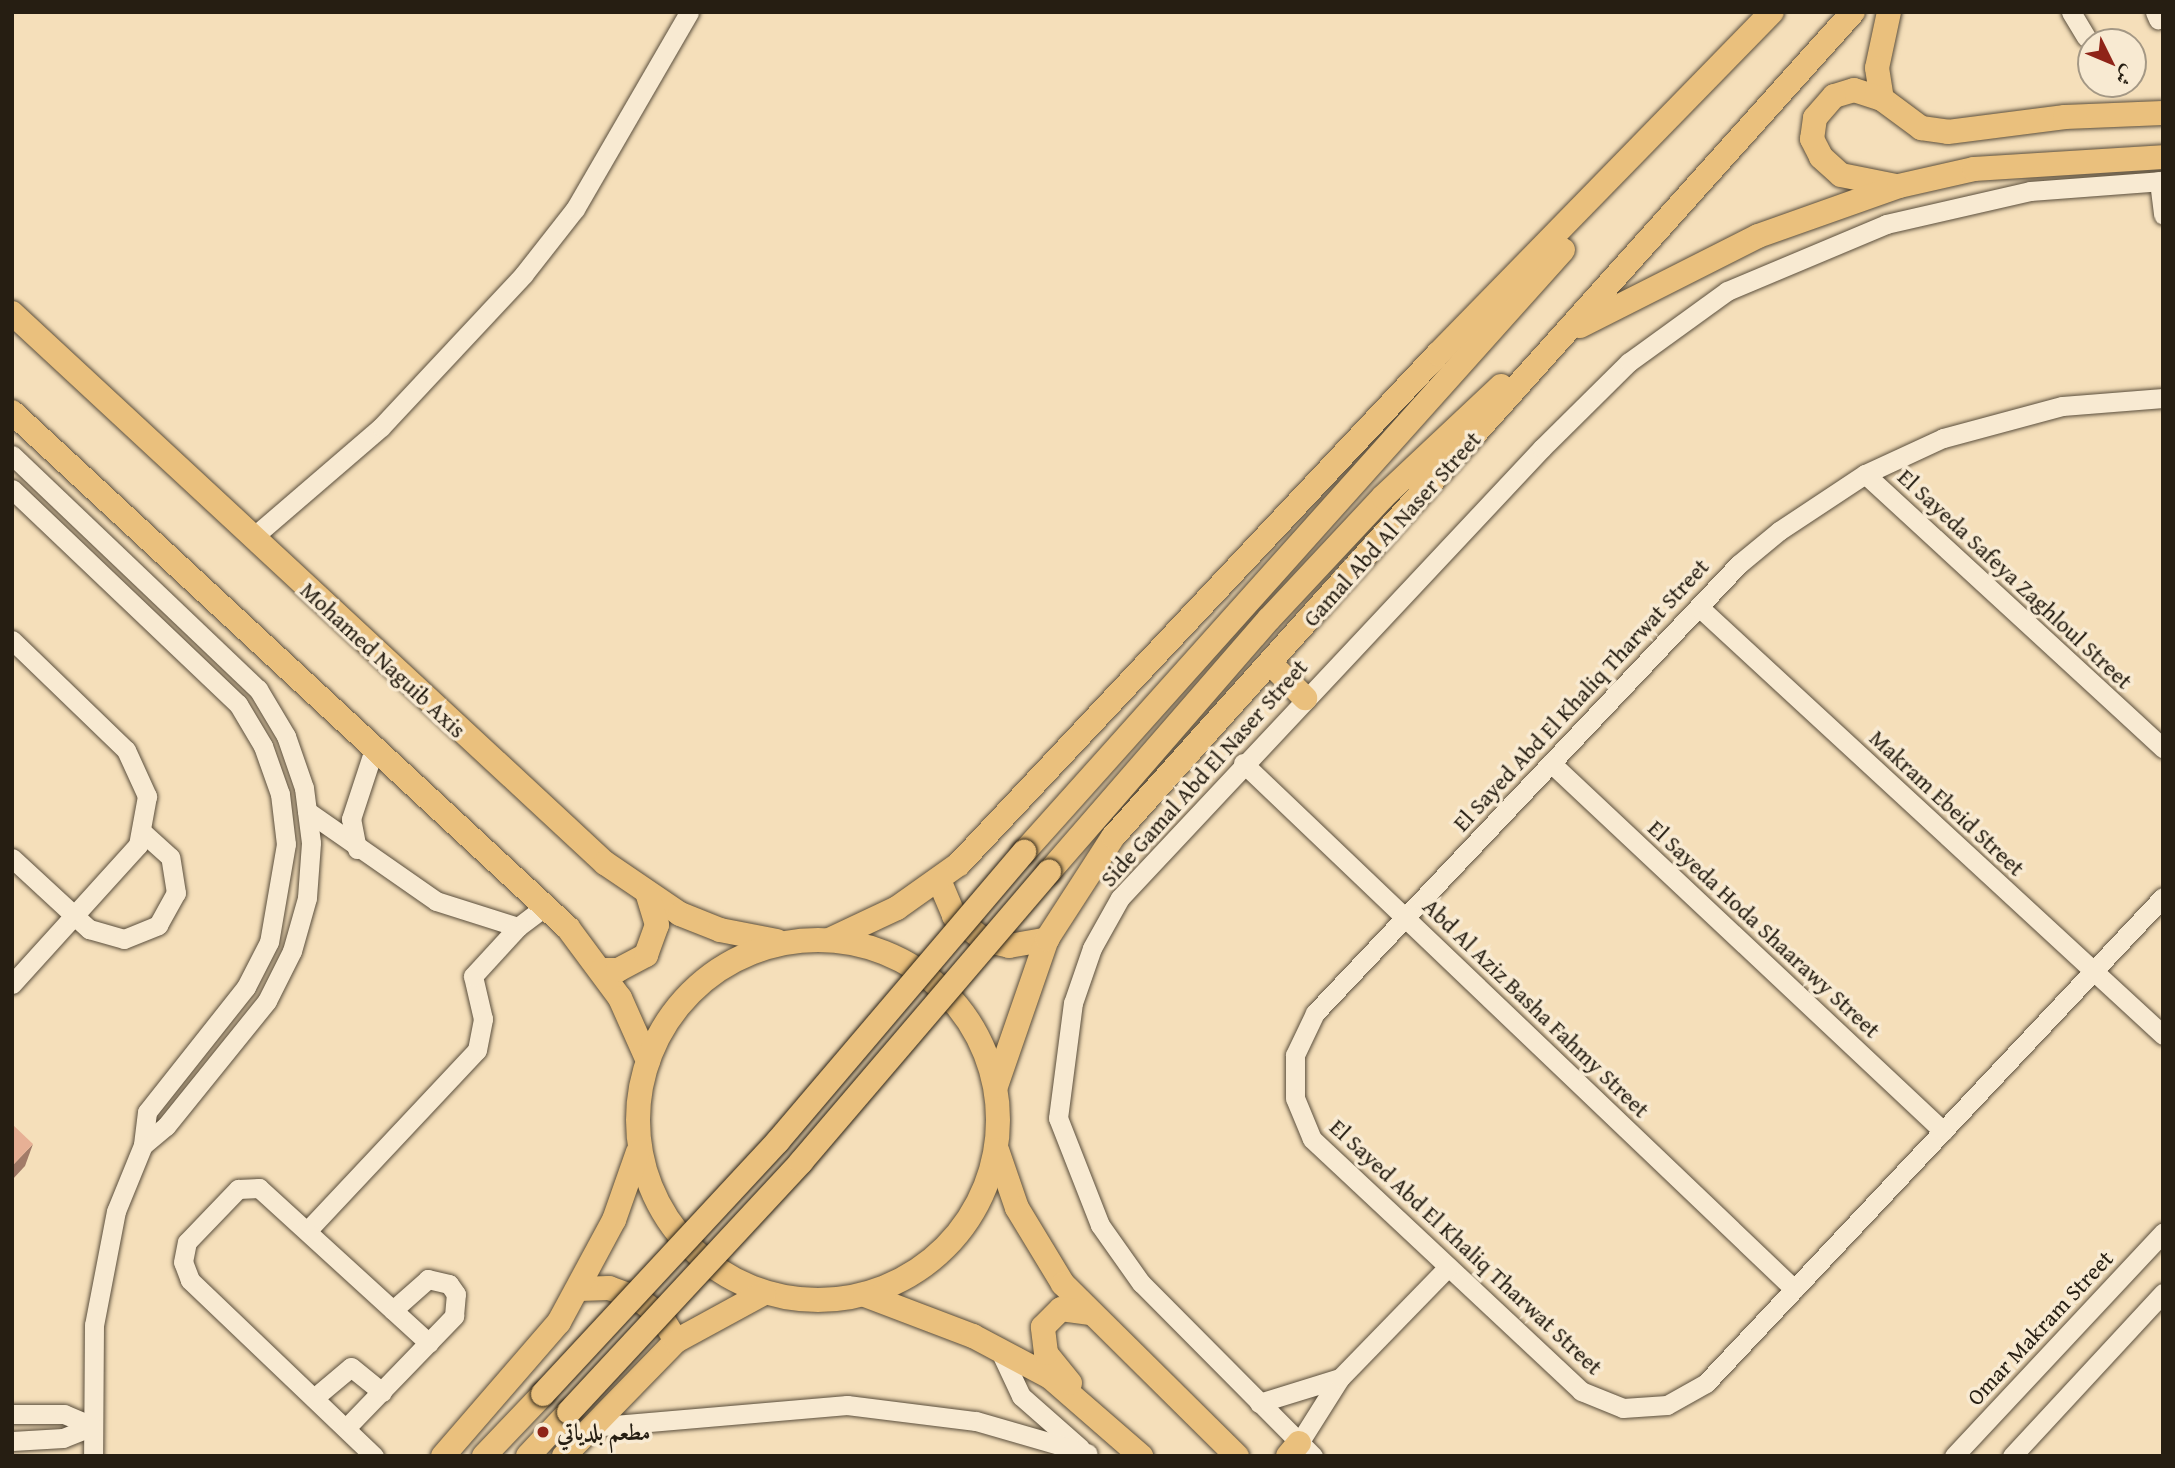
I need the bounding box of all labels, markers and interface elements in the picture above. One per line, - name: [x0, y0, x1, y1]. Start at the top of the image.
- north arrow: [2077, 28, 2147, 98]
- text: ش: [2109, 60, 2143, 92]
- street label: Gamal Abd Al Naser Street: [1297, 426, 1487, 632]
- street label: El Sayeda Safeya Zaghloul Street: [1892, 463, 2138, 695]
- street label: El Sayed Abd El Khaliq Tharwat Street: [1447, 553, 1715, 837]
- street label: Mohamed Naguib Axis: [295, 576, 471, 744]
- street label: Side Gamal Abd El Naser Street: [1095, 654, 1313, 892]
- street label: Makram Ebeid Street: [1864, 724, 2030, 882]
- street label: El Sayeda Hoda Shaarawy Street: [1642, 814, 1886, 1044]
- street label: Abd Al Aziz Basha Fahmy Street: [1417, 893, 1655, 1123]
- street label: El Sayed Abd El Khaliq Tharwat Street: [1324, 1113, 1608, 1381]
- street label: Omar Makram Street: [1961, 1245, 2119, 1411]
- place label: مطعم بلدياتي: [557, 1418, 651, 1446]
- marker: مطعم بلدياتي: [535, 1424, 551, 1440]

